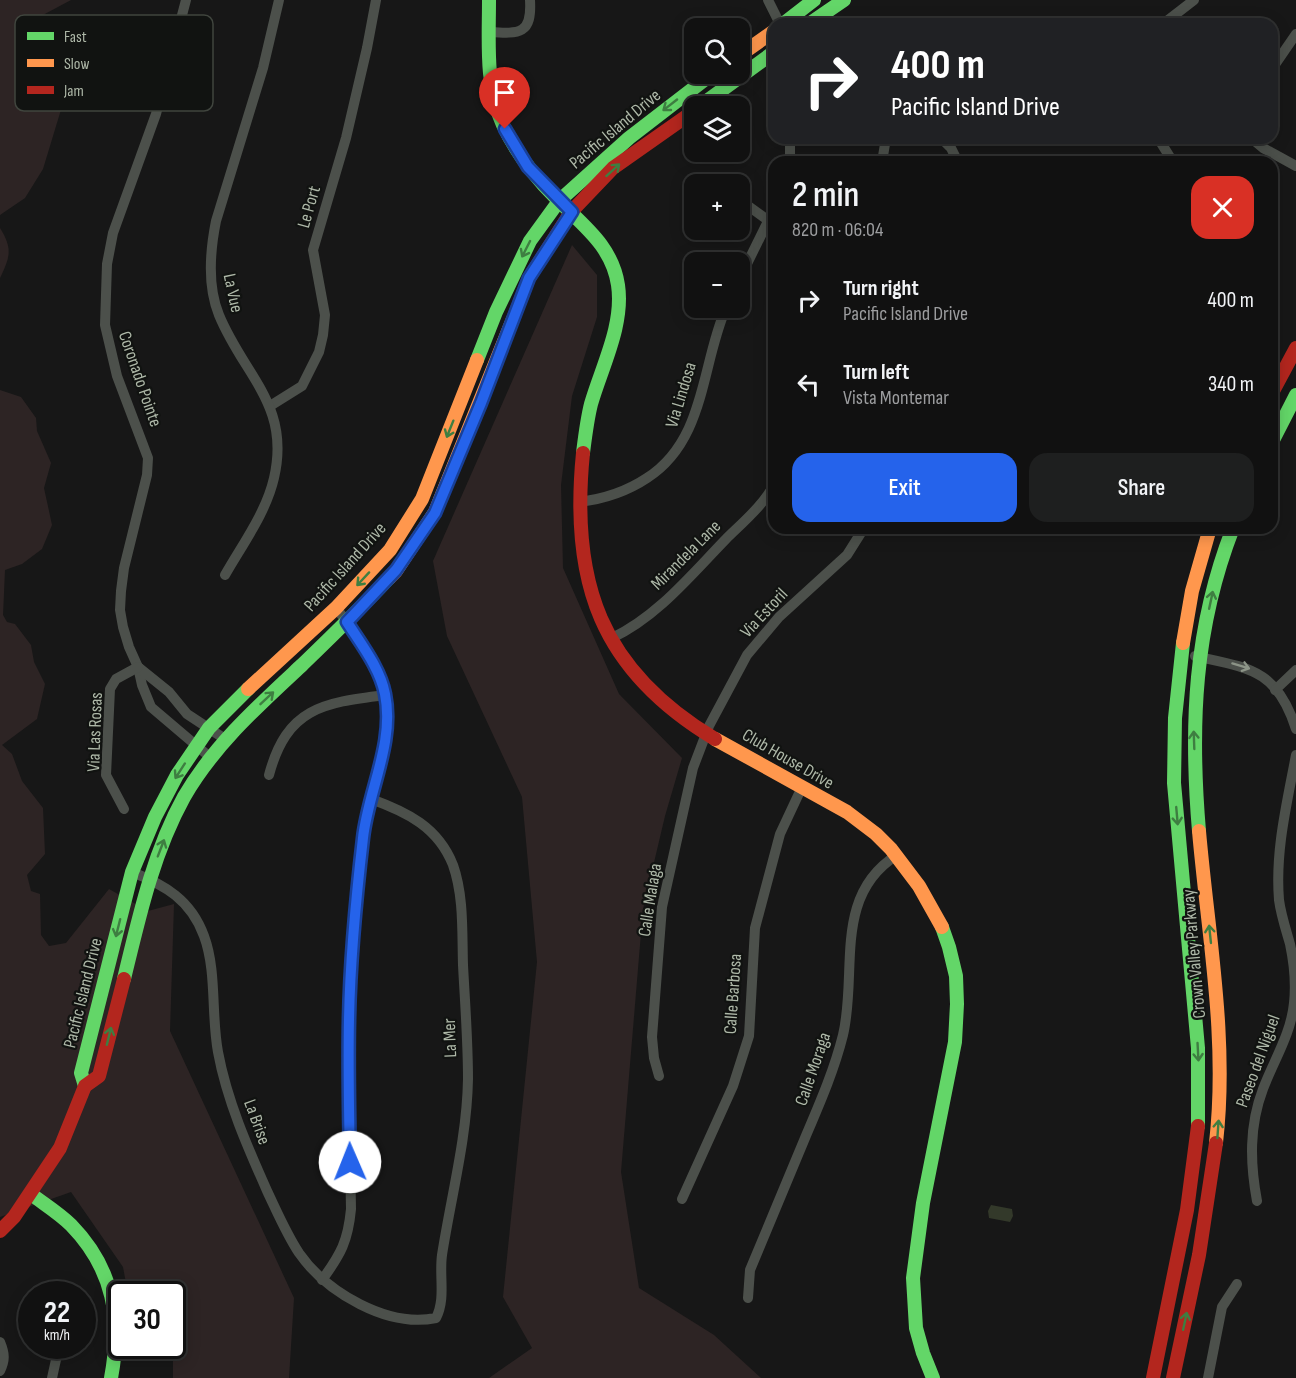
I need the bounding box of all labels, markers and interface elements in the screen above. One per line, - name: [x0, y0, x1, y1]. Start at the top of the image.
- legend: [15, 15, 213, 111]
- map controls: [684, 18, 750, 318]
- button: search: [684, 18, 750, 84]
- text: Fast: [64, 28, 87, 47]
- text: 400 m: [891, 40, 985, 91]
- icon: right: [792, 42, 870, 120]
- text: Slow: [64, 55, 89, 74]
- pin: [479, 67, 530, 129]
- icon: arrive: [488, 76, 521, 109]
- text: Jam: [63, 82, 84, 101]
- street label: Pacific Island Drive: [565, 85, 665, 173]
- text: Pacific Island Drive: [891, 91, 1060, 123]
- button: layers: [684, 96, 750, 162]
- one-way arrow: [662, 98, 678, 111]
- one-way arrow: [605, 163, 620, 177]
- button: +: [684, 174, 750, 240]
- text: 2 min: [792, 174, 859, 217]
- button: close: [1191, 176, 1254, 239]
- street label: Le Port: [293, 183, 325, 230]
- text: 820 m · 06:04: [792, 218, 883, 242]
- one-way arrow: [520, 240, 531, 258]
- button: −: [684, 252, 750, 318]
- street label: La Vue: [219, 272, 247, 314]
- text: Turn right: [843, 275, 919, 302]
- icon: right: [792, 284, 825, 317]
- text: 400 m: [1208, 287, 1254, 314]
- text: Pacific Island Drive: [843, 302, 968, 326]
- street label: Coronado Pointe: [114, 328, 166, 430]
- text: Turn left: [843, 359, 909, 386]
- street label: Via Lindosa: [661, 360, 701, 430]
- icon: left: [792, 368, 825, 401]
- text: 340 m: [1208, 371, 1254, 398]
- text: Vista Montemar: [843, 386, 949, 410]
- one-way arrow: [444, 419, 455, 437]
- button: Exit: [792, 453, 1017, 522]
- button: Share: [1029, 453, 1254, 522]
- street label: Mirandela Lane: [647, 516, 725, 594]
- street label: Pacific Island Drive: [300, 518, 390, 616]
- one-way arrow: [356, 571, 370, 586]
- street label: Via Estoril: [736, 584, 792, 642]
- one-way arrow: [1206, 590, 1217, 610]
- one-way arrow: [1231, 662, 1250, 673]
- one-way arrow: [259, 691, 274, 705]
- street label: Via Las Rosas: [83, 692, 107, 772]
- street label: Club House Drive: [739, 724, 837, 794]
- one-way arrow: [1189, 730, 1200, 750]
- one-way arrow: [174, 763, 187, 780]
- one-way arrow: [1171, 805, 1182, 825]
- one-way arrow: [156, 839, 167, 858]
- street label: Calle Malaga: [634, 862, 666, 938]
- street label: Crown Valley Parkway: [1178, 888, 1210, 1020]
- one-way arrow: [111, 919, 123, 938]
- one-way arrow: [1204, 925, 1215, 945]
- street label: Pacific Island Drive: [59, 936, 107, 1050]
- street label: Calle Barbosa: [720, 953, 746, 1035]
- street label: Paseo del Niguel: [1232, 1012, 1284, 1110]
- street label: La Mer: [439, 1018, 461, 1058]
- one-way arrow: [104, 1026, 116, 1045]
- street label: Calle Moraga: [791, 1030, 835, 1108]
- one-way arrow: [1192, 1041, 1203, 1061]
- street label: La Brise: [239, 1096, 275, 1148]
- one-way arrow: [1212, 1119, 1223, 1139]
- position arrow: [318, 1130, 382, 1194]
- speed limit sign: 30: [108, 1281, 186, 1359]
- text: 22: [44, 1295, 70, 1331]
- one-way arrow: [1180, 1311, 1192, 1330]
- text: km/h: [44, 1326, 70, 1345]

